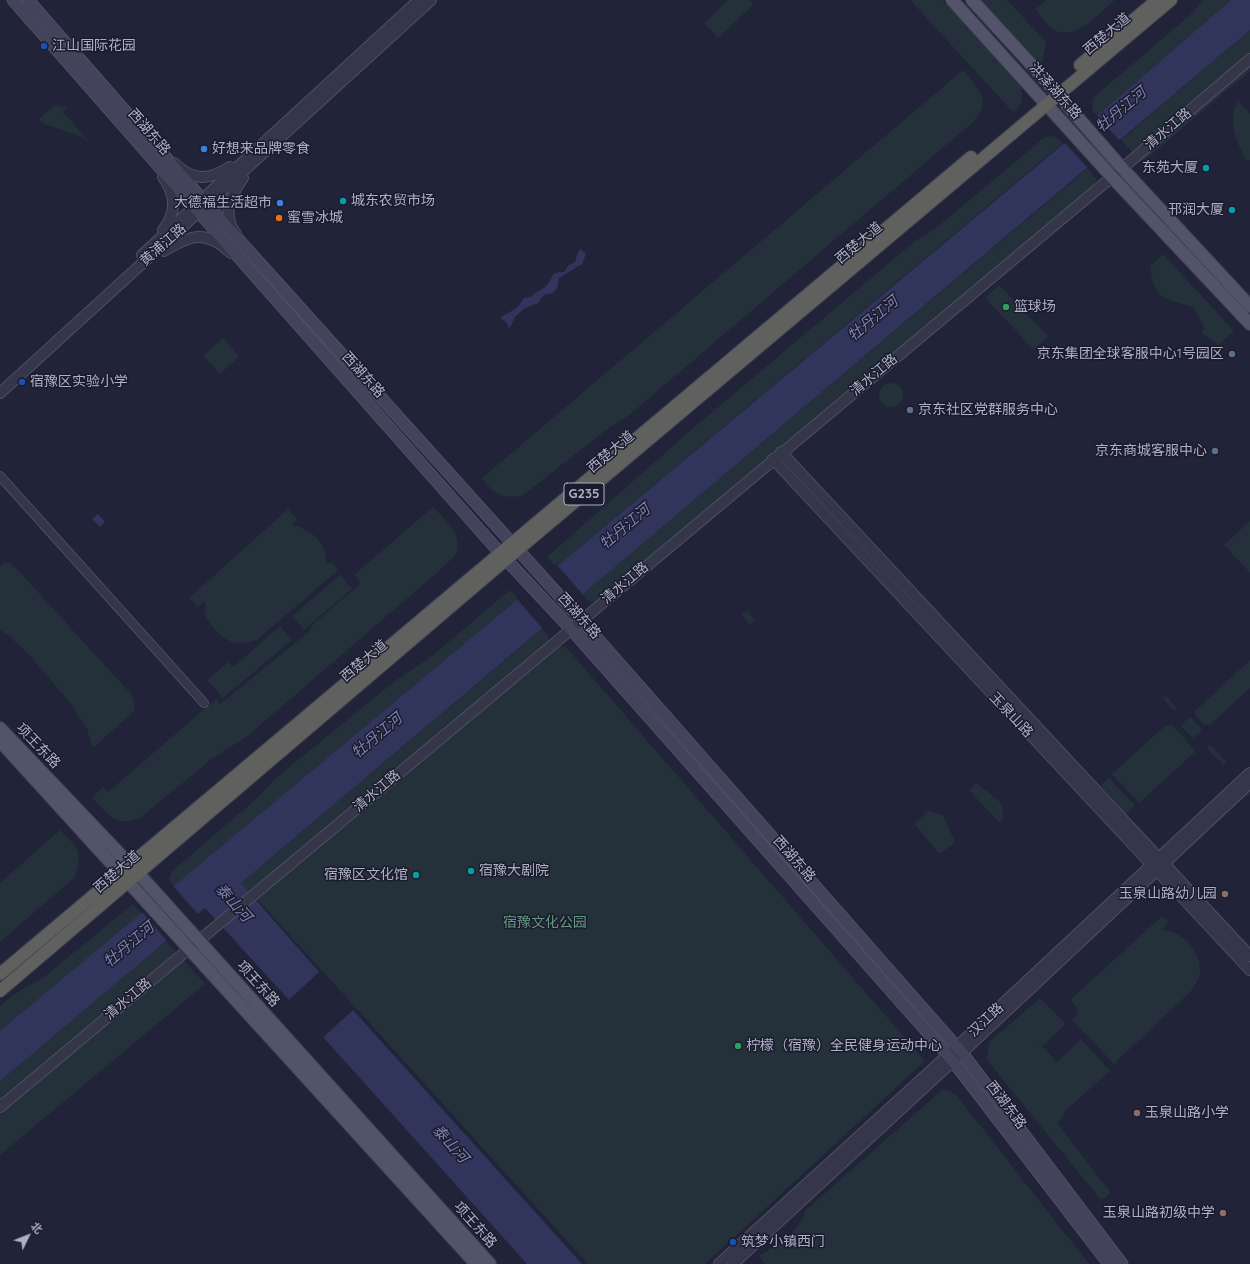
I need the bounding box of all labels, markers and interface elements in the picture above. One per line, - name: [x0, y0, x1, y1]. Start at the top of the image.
- street label: 西楚大道: [1080, 10, 1134, 58]
- place label: 江山国际花园: [52, 38, 136, 54]
- marker: 江山国际花园: [39, 41, 49, 51]
- street label: 洪泽湖东路: [1025, 59, 1085, 123]
- water label: 牡丹江河: [1092, 84, 1150, 136]
- street label: 西湖东路: [124, 105, 174, 159]
- street label: 清水江路: [1141, 105, 1195, 153]
- place label: 好想来品牌零食: [212, 141, 310, 157]
- marker: 好想来品牌零食: [199, 144, 209, 154]
- place label: 东苑大厦: [1142, 160, 1198, 176]
- marker: 东苑大厦: [1201, 163, 1211, 173]
- place label: 城东农贸市场: [351, 193, 435, 209]
- place label: 大德福生活超市: [174, 195, 272, 211]
- marker: 城东农贸市场: [338, 196, 348, 206]
- marker: 大德福生活超市: [275, 198, 285, 208]
- place label: 邗润大厦: [1168, 202, 1224, 218]
- marker: 邗润大厦: [1227, 205, 1237, 215]
- place label: 蜜雪冰城: [287, 210, 343, 226]
- marker: 蜜雪冰城: [274, 213, 284, 223]
- street label: 西楚大道: [832, 219, 886, 267]
- street label: 黄浦江路: [136, 220, 190, 270]
- water label: 牡丹江河: [844, 293, 902, 345]
- place label: 篮球场: [1014, 299, 1056, 315]
- marker: 篮球场: [1001, 302, 1011, 312]
- place label: 京东集团全球客服中心1号园区: [1037, 346, 1224, 362]
- street label: 西湖东路: [338, 349, 388, 401]
- marker: 京东集团全球客服中心1号园区: [1227, 349, 1237, 359]
- street label: 清水江路: [847, 351, 901, 399]
- place label: 宿豫区实验小学: [30, 374, 128, 390]
- marker: 宿豫区实验小学: [17, 377, 27, 387]
- place label: 京东社区党群服务中心: [918, 402, 1058, 418]
- marker: 京东社区党群服务中心: [905, 405, 915, 415]
- street label: 西楚大道: [584, 428, 638, 476]
- place label: 京东商城客服中心: [1095, 443, 1207, 459]
- marker: 京东商城客服中心: [1210, 446, 1220, 456]
- road number: G235: [564, 483, 604, 505]
- water label: 牡丹江河: [596, 501, 654, 553]
- street label: 清水江路: [598, 559, 652, 607]
- street label: 西湖东路: [554, 590, 604, 642]
- street label: 西楚大道: [337, 637, 391, 685]
- street label: 玉泉山路: [986, 689, 1036, 741]
- water label: 牡丹江河: [348, 710, 406, 762]
- street label: 项王东路: [13, 720, 63, 772]
- street label: 清水江路: [350, 767, 404, 815]
- street label: 西湖东路: [769, 832, 819, 886]
- street label: 西楚大道: [90, 847, 144, 897]
- place label: 宿豫大剧院: [479, 863, 549, 879]
- marker: 宿豫大剧院: [466, 866, 476, 876]
- place label: 宿豫区文化馆: [324, 867, 408, 883]
- marker: 宿豫区文化馆: [411, 870, 421, 880]
- water label: 泰山河: [211, 880, 255, 926]
- place label: 玉泉山路幼儿园: [1119, 886, 1217, 902]
- marker: 玉泉山路幼儿园: [1220, 889, 1230, 899]
- park label: 宿豫文化公园: [503, 915, 587, 931]
- water label: 牡丹江河: [100, 919, 158, 971]
- street label: 项王东路: [233, 958, 283, 1010]
- street label: 清水江路: [101, 975, 155, 1023]
- street label: 汉江路: [965, 1000, 1007, 1040]
- place label: 柠檬（宿豫）全民健身运动中心: [746, 1038, 942, 1054]
- marker: 柠檬（宿豫）全民健身运动中心: [733, 1041, 743, 1051]
- street label: 西湖东路: [982, 1078, 1030, 1132]
- place label: 玉泉山路小学: [1145, 1105, 1229, 1121]
- marker: 玉泉山路小学: [1132, 1108, 1142, 1118]
- water label: 泰山河: [428, 1121, 472, 1167]
- street label: 项王东路: [450, 1199, 500, 1251]
- place label: 玉泉山路初级中学: [1103, 1205, 1215, 1221]
- marker: 玉泉山路初级中学: [1218, 1208, 1228, 1218]
- north arrow: [8, 1216, 48, 1256]
- text: 北: [28, 1219, 46, 1237]
- place label: 筑梦小镇西门: [741, 1234, 825, 1250]
- marker: 筑梦小镇西门: [728, 1237, 738, 1247]

